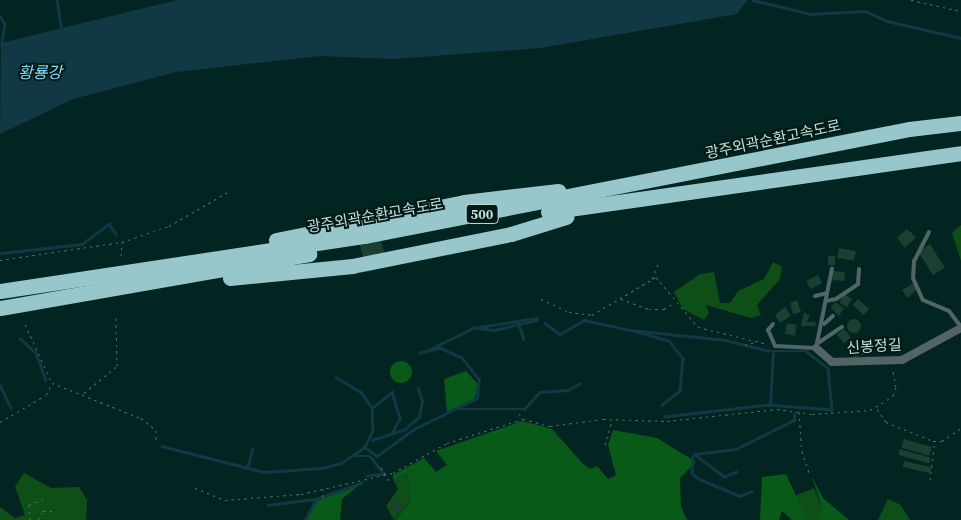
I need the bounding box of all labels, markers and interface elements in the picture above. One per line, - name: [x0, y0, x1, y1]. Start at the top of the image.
- water label: 황룡강: [18, 62, 62, 82]
- street label: 광주외곽순환고속도로: [704, 116, 842, 162]
- street label: 광주외곽순환고속도로: [305, 194, 445, 236]
- road number: 500: [464, 202, 500, 225]
- street label: 신봉정길: [846, 335, 902, 357]

